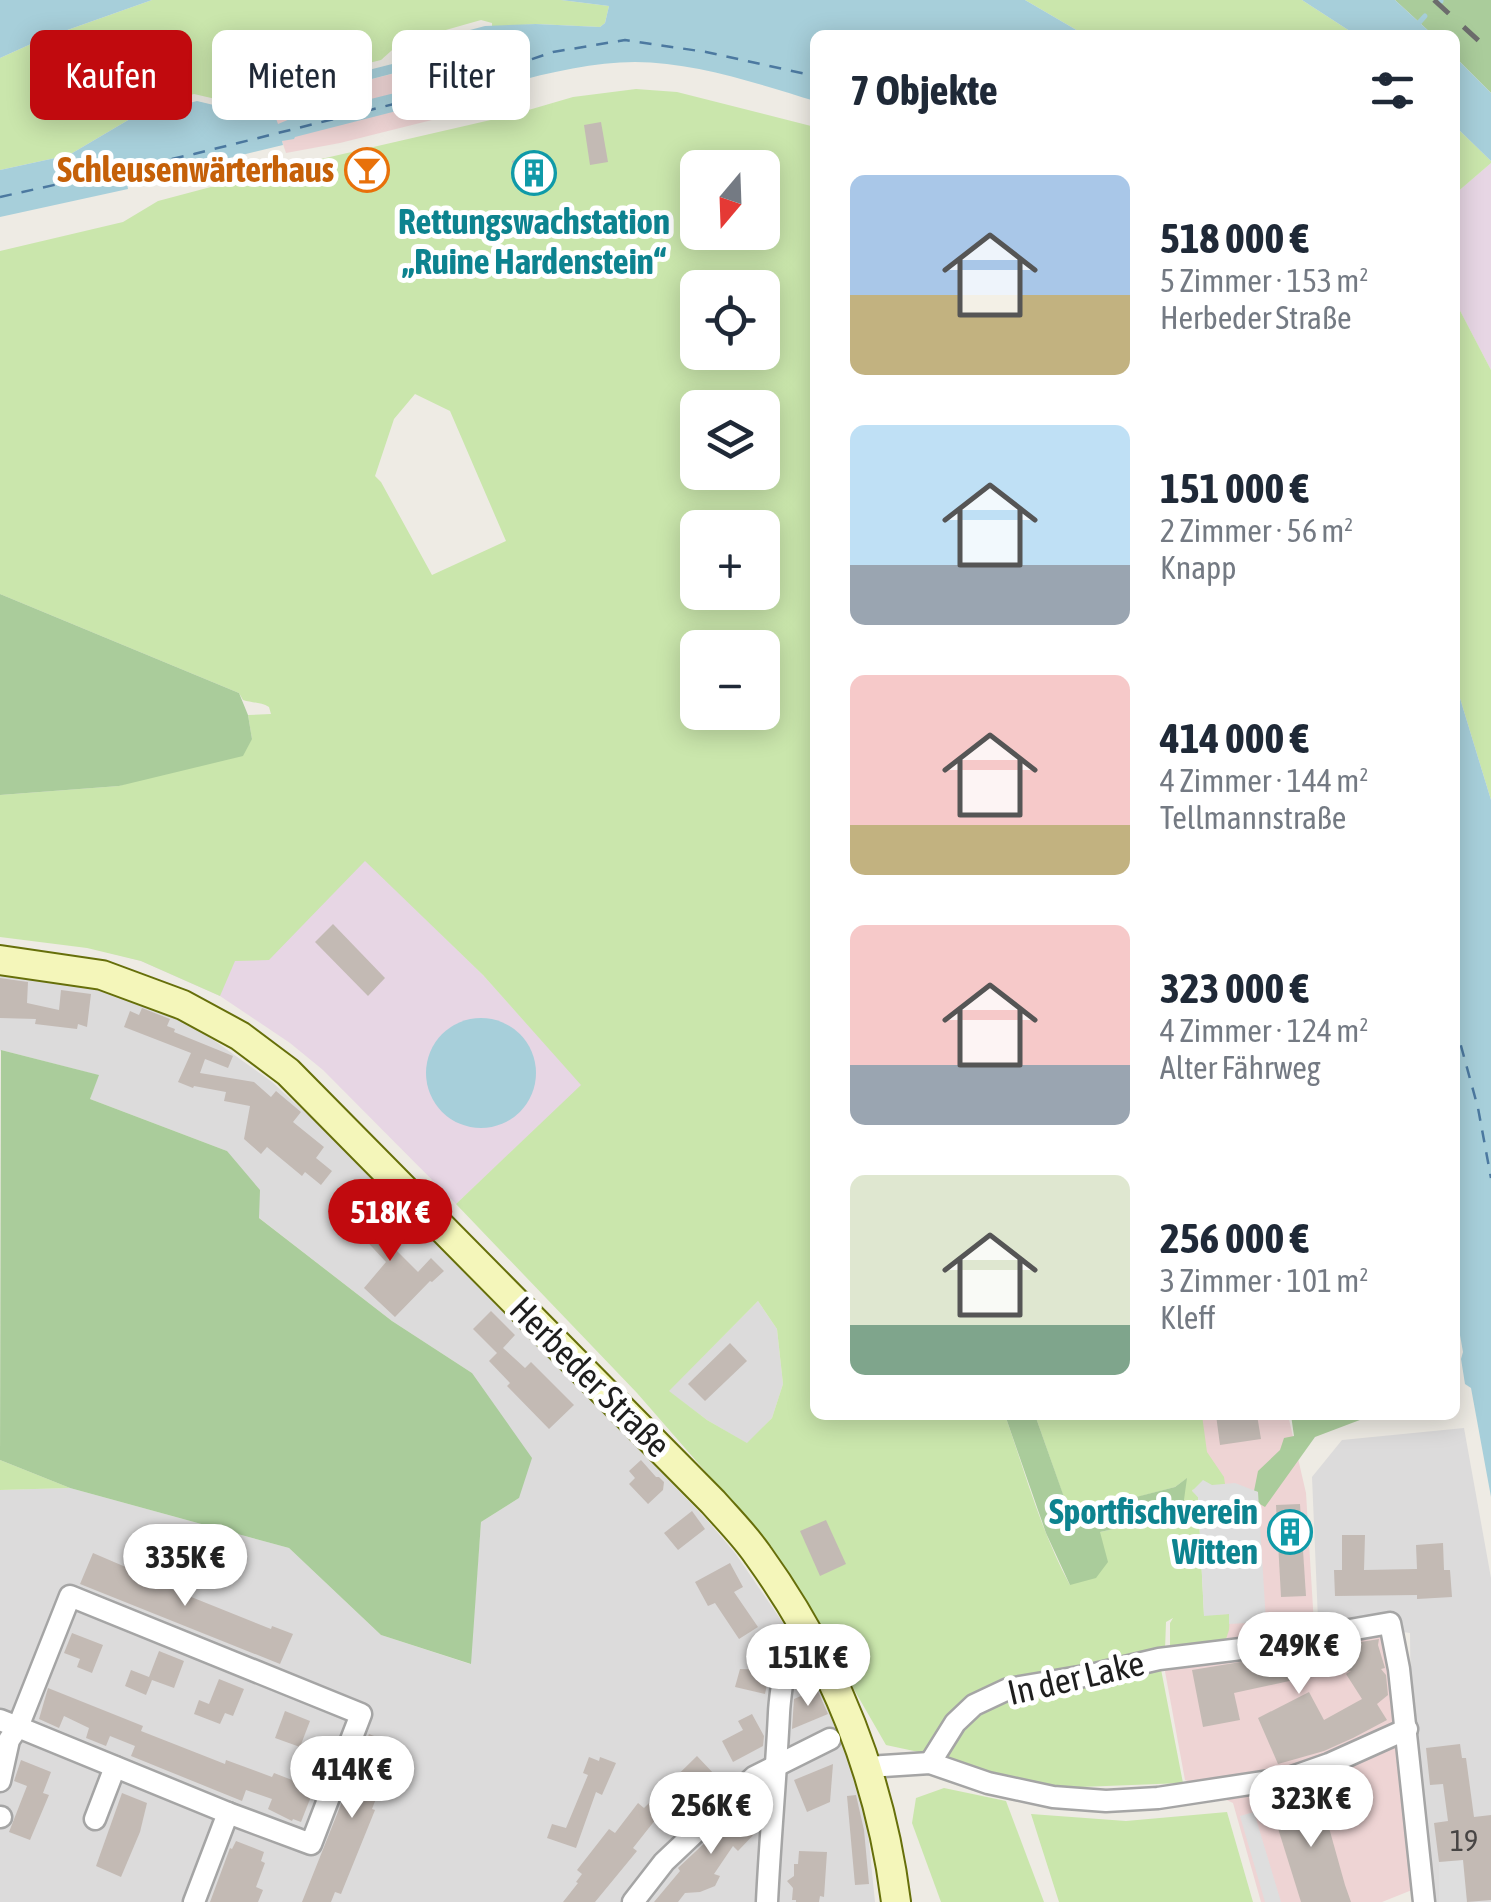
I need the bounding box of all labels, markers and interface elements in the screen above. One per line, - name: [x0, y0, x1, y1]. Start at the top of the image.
- chip: Kaufen: [30, 30, 192, 120]
- chip: Mieten: [212, 30, 372, 120]
- chip: Filter: [392, 30, 530, 120]
- icon: filters: [1365, 63, 1420, 118]
- text: 7 Objekte: [850, 66, 998, 114]
- bar icon: Schleusenwärterhaus: [344, 147, 390, 193]
- place label: Schleusenwärterhaus: [57, 149, 334, 189]
- building icon: Rettungswachstation „Ruine Hardenstein“: [511, 150, 557, 196]
- north arrow: [680, 150, 780, 250]
- map controls: [680, 150, 780, 730]
- place label: Rettungswachstation „Ruine Hardenstein“: [398, 201, 670, 281]
- text: 518 000 €: [1160, 214, 1309, 262]
- icon: home: [930, 215, 1050, 335]
- text: 5 Zimmer · 153 m²: [1160, 262, 1368, 299]
- button: locate: [680, 270, 780, 370]
- text: Herbeder Straße: [1160, 299, 1352, 336]
- button: layers: [680, 390, 780, 490]
- text: 151 000 €: [1160, 464, 1309, 512]
- icon: home: [930, 465, 1050, 585]
- button: +: [680, 510, 780, 610]
- text: 2 Zimmer · 56 m²: [1160, 512, 1353, 549]
- text: Knapp: [1160, 549, 1236, 586]
- button: −: [680, 630, 780, 730]
- text: 414 000 €: [1160, 714, 1309, 762]
- icon: home: [930, 715, 1050, 835]
- text: 4 Zimmer · 144 m²: [1160, 762, 1368, 799]
- text: Tellmannstraße: [1160, 799, 1346, 836]
- text: 323 000 €: [1160, 964, 1309, 1012]
- icon: home: [930, 965, 1050, 1085]
- text: 4 Zimmer · 124 m²: [1160, 1012, 1368, 1049]
- text: Alter Fährweg: [1160, 1049, 1321, 1086]
- pin: 518K €: [309, 1179, 471, 1264]
- text: 518K €: [350, 1193, 430, 1230]
- text: 256 000 €: [1160, 1214, 1309, 1262]
- icon: home: [930, 1215, 1050, 1335]
- text: 3 Zimmer · 101 m²: [1160, 1262, 1368, 1299]
- street label: Herbeder Straße: [503, 1288, 679, 1464]
- text: Kleff: [1160, 1299, 1216, 1336]
- place label: Sportfischverein Witten: [1049, 1491, 1258, 1571]
- building icon: Sportfischverein Witten: [1267, 1509, 1313, 1555]
- pin: 335K €: [104, 1524, 266, 1609]
- text: 335K €: [145, 1538, 225, 1575]
- pin: 249K €: [1218, 1612, 1380, 1697]
- pin: 151K €: [727, 1624, 889, 1709]
- text: 249K €: [1259, 1626, 1339, 1663]
- text: 151K €: [768, 1638, 848, 1675]
- street label: In der Lake: [1004, 1642, 1148, 1712]
- pin: 414K €: [271, 1736, 433, 1821]
- text: 414K €: [312, 1750, 392, 1787]
- pin: 323K €: [1230, 1765, 1392, 1850]
- pin: 256K €: [630, 1772, 792, 1857]
- text: 323K €: [1271, 1779, 1351, 1816]
- text: 256K €: [671, 1786, 751, 1823]
- house number: 19: [1450, 1823, 1478, 1857]

